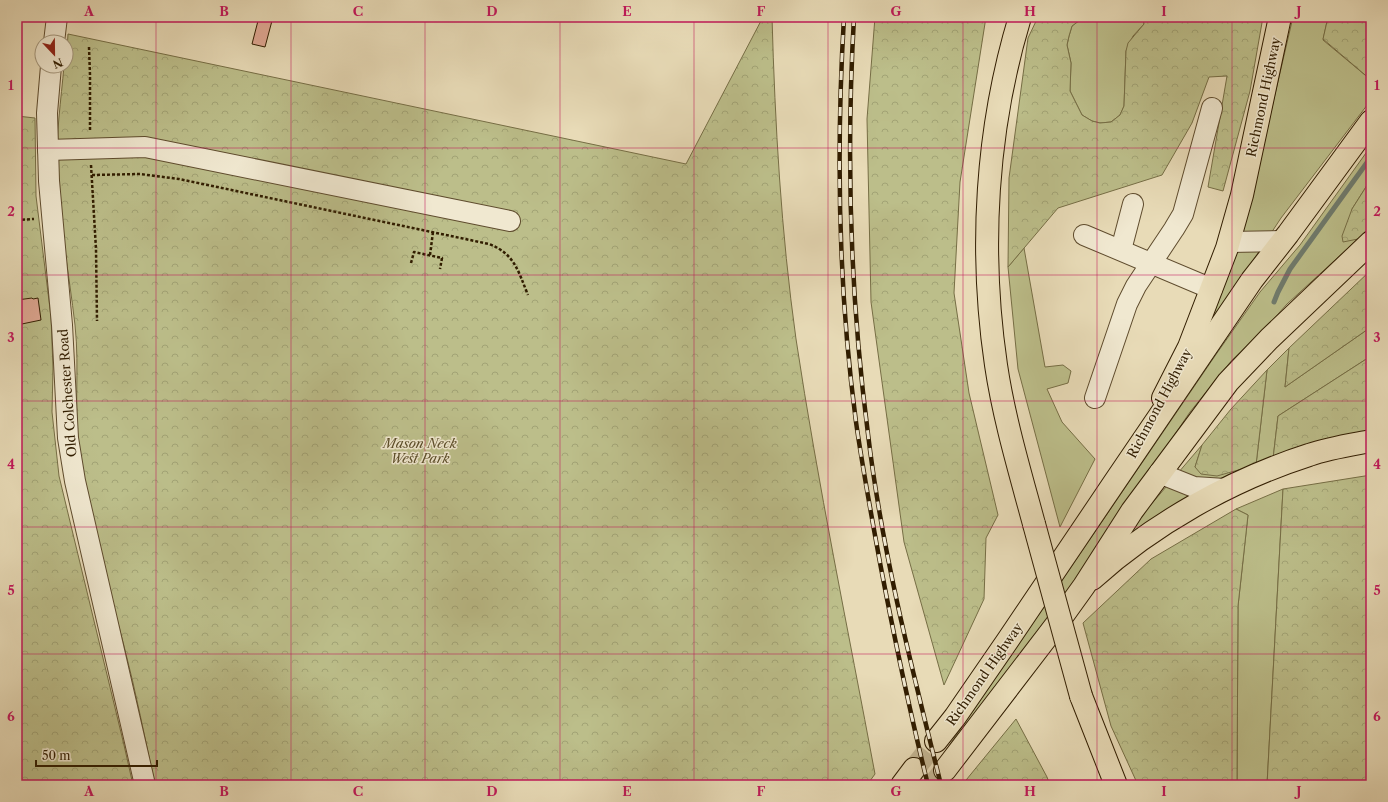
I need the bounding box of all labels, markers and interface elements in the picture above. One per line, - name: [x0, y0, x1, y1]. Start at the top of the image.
- text: A: [83, 3, 95, 19]
- text: B: [219, 3, 229, 19]
- text: C: [353, 3, 363, 19]
- text: D: [486, 3, 498, 19]
- text: E: [622, 3, 632, 19]
- text: F: [757, 3, 766, 19]
- text: G: [890, 3, 902, 19]
- text: H: [1024, 3, 1036, 19]
- text: I: [1161, 3, 1167, 19]
- text: J: [1294, 3, 1302, 19]
- north arrow: [34, 34, 74, 74]
- street label: Richmond Highway: [1243, 35, 1284, 158]
- text: N: [50, 55, 65, 72]
- text: 1: [8, 77, 14, 93]
- text: 1: [1374, 77, 1380, 93]
- text: 2: [7, 203, 15, 219]
- text: 2: [1373, 203, 1381, 219]
- street label: Old Colchester Road: [55, 328, 79, 458]
- text: 3: [7, 329, 15, 345]
- text: 3: [1373, 329, 1381, 345]
- street label: Richmond Highway: [1123, 345, 1195, 461]
- park label: Mason Neck West Park: [381, 435, 457, 466]
- text: 4: [7, 456, 15, 472]
- text: 4: [1373, 456, 1381, 472]
- text: 5: [7, 582, 15, 598]
- text: 5: [1373, 582, 1381, 598]
- street label: Richmond Highway: [942, 619, 1026, 729]
- text: 6: [7, 708, 15, 724]
- text: 6: [1373, 708, 1381, 724]
- scale bar: [36, 742, 157, 768]
- text: 50 m: [42, 748, 71, 763]
- text: A: [83, 783, 95, 799]
- text: B: [219, 783, 229, 799]
- text: C: [353, 783, 363, 799]
- text: D: [486, 783, 498, 799]
- text: E: [622, 783, 632, 799]
- text: F: [757, 783, 766, 799]
- text: G: [890, 783, 902, 799]
- text: H: [1024, 783, 1036, 799]
- text: I: [1161, 783, 1167, 799]
- text: J: [1294, 783, 1302, 799]

